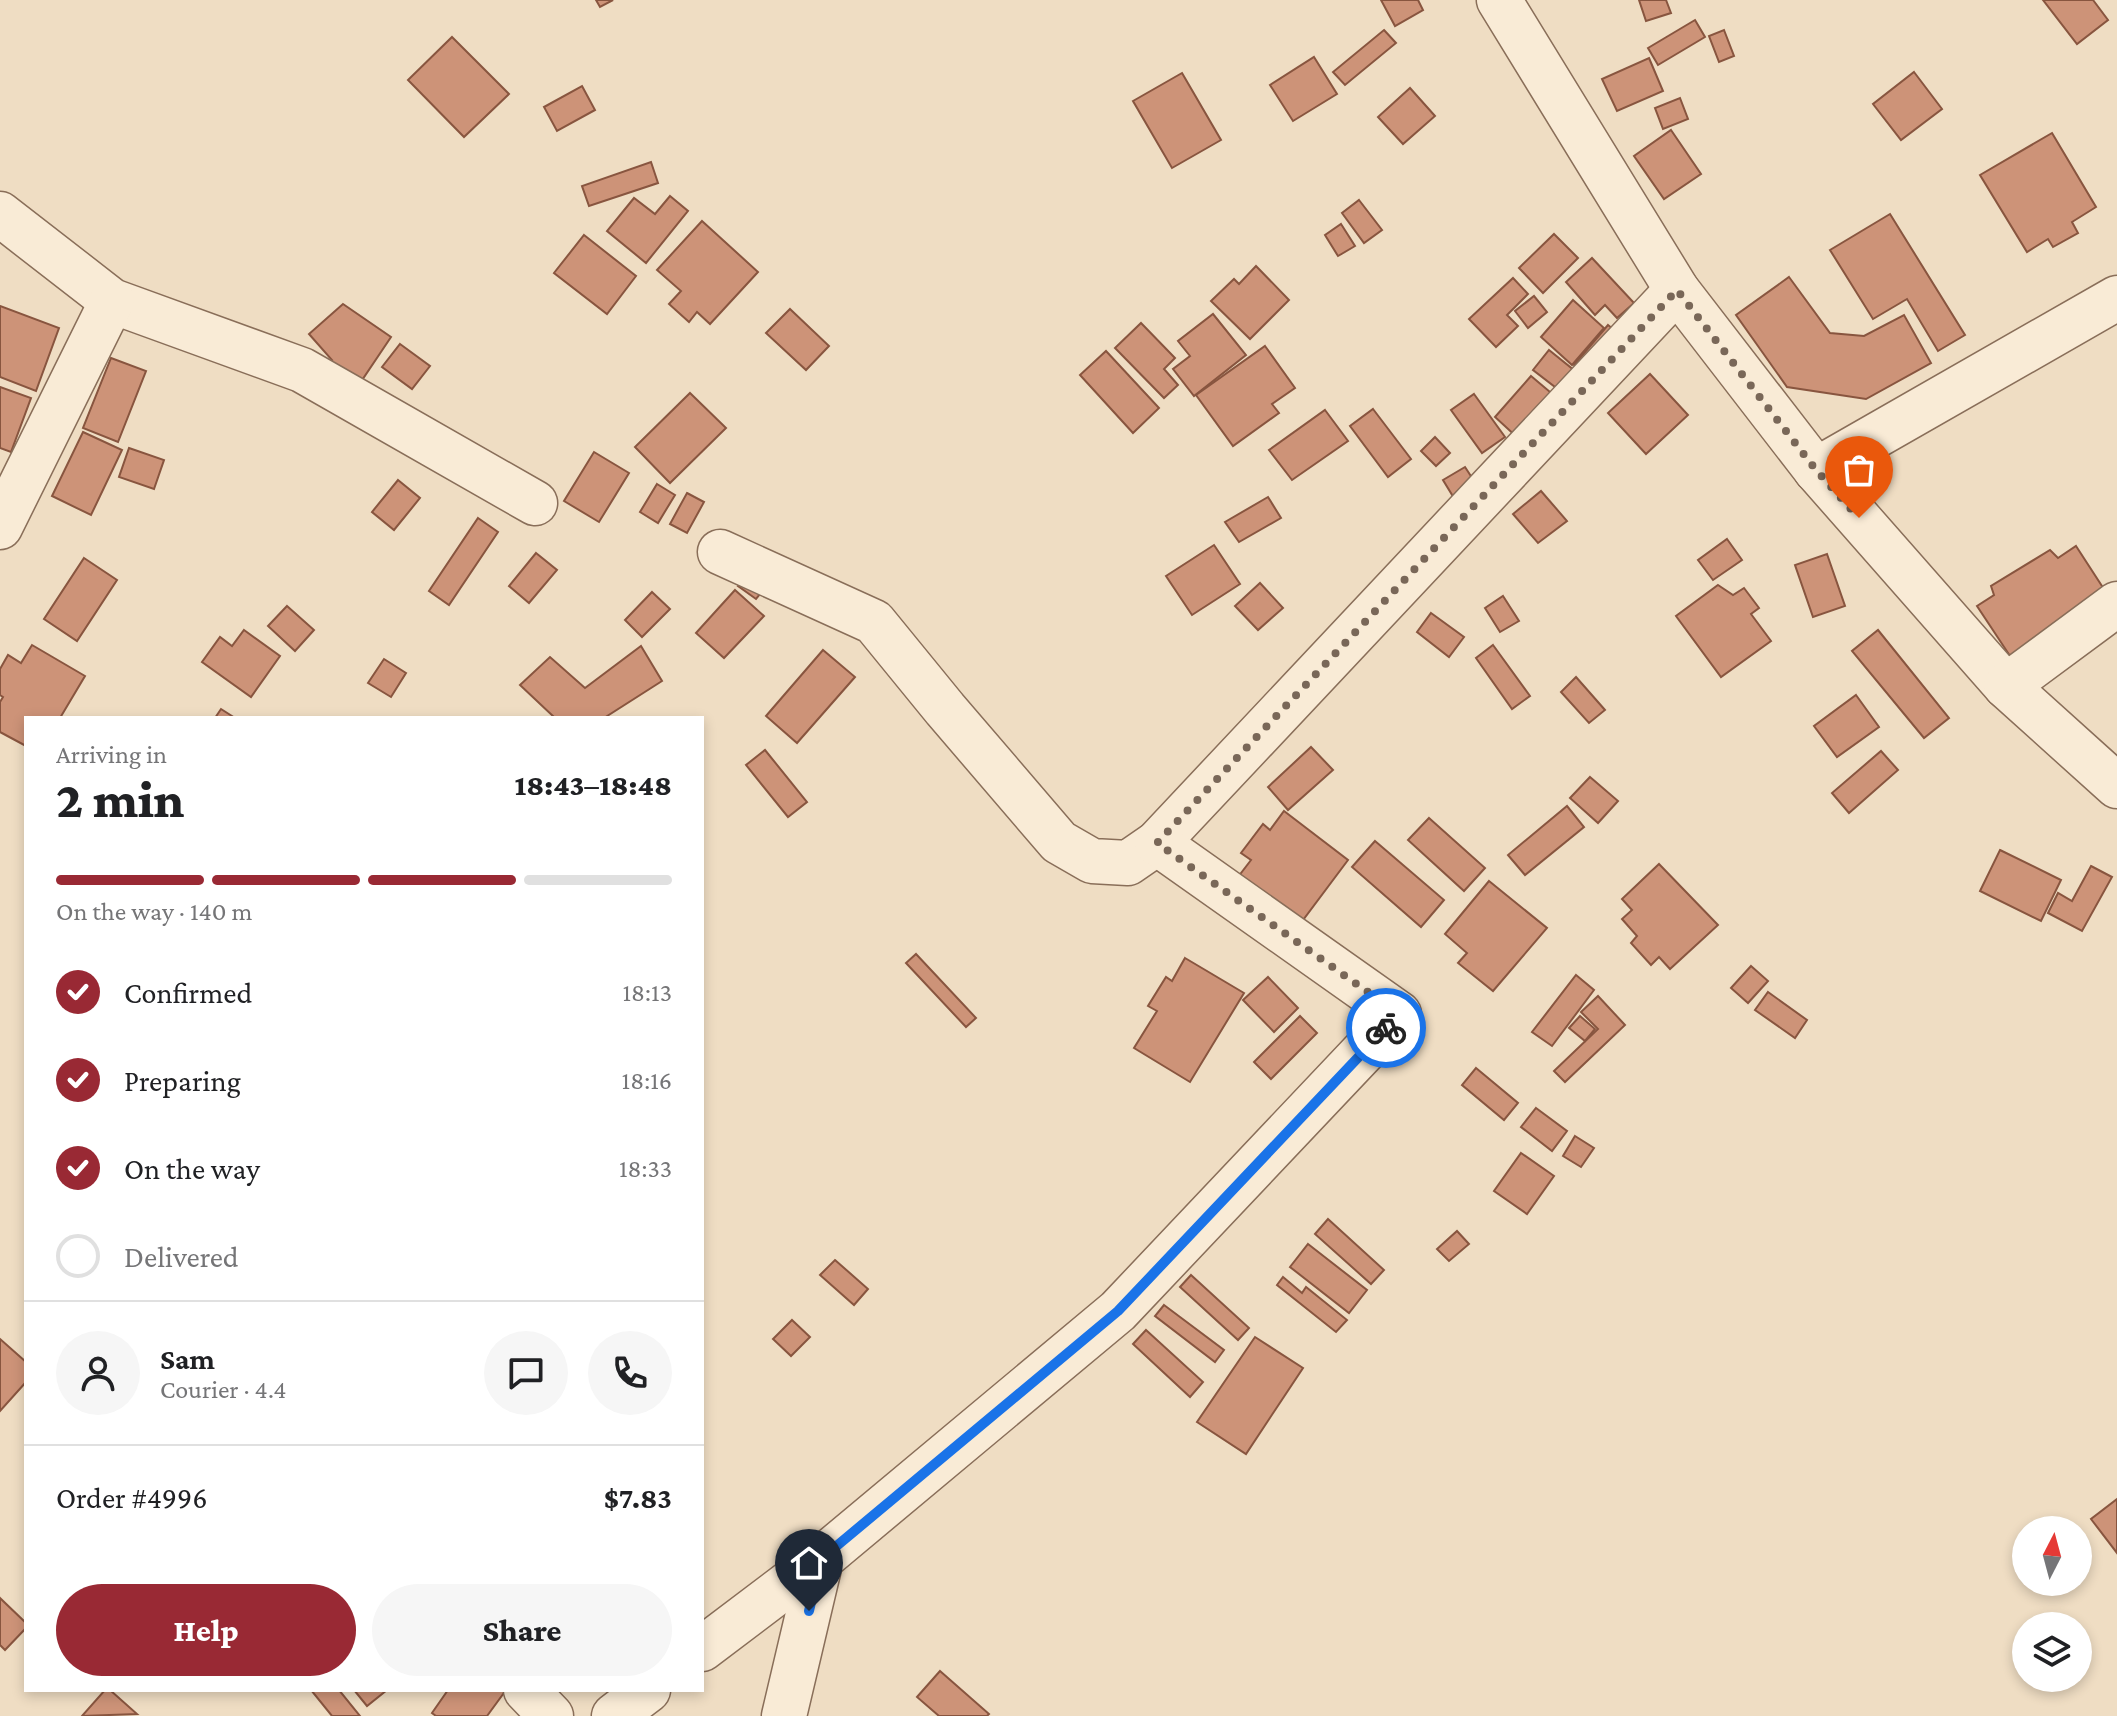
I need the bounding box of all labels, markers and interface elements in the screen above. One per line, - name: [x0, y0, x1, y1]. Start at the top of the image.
- pin: [1825, 436, 1893, 518]
- icon: bag: [1837, 448, 1881, 492]
- text: Arriving in: [56, 740, 167, 769]
- text: 18:43–18:48: [515, 768, 672, 801]
- text: 2 min: [56, 770, 184, 828]
- text: On the way · 140 m: [56, 897, 252, 926]
- icon: check: [56, 970, 100, 1014]
- text: Confirmed: [124, 976, 252, 1009]
- text: 18:13: [622, 978, 672, 1007]
- courier: [1346, 988, 1426, 1068]
- icon: bike: [1364, 1006, 1408, 1050]
- icon: check: [56, 1058, 100, 1102]
- text: Preparing: [124, 1064, 241, 1097]
- text: 18:16: [622, 1066, 672, 1095]
- icon: check: [56, 1146, 100, 1190]
- text: On the way: [124, 1152, 260, 1185]
- text: 18:33: [619, 1154, 672, 1183]
- text: Delivered: [124, 1240, 239, 1273]
- button: person: [56, 1331, 140, 1415]
- button: chat: [484, 1331, 568, 1415]
- button: phone: [588, 1331, 672, 1415]
- text: Sam: [160, 1342, 215, 1375]
- text: Courier · 4.4: [160, 1375, 286, 1404]
- text: Order #4996: [56, 1481, 208, 1514]
- text: $7.83: [604, 1481, 672, 1514]
- north arrow: [2012, 1516, 2092, 1596]
- map controls: [2012, 1516, 2092, 1692]
- pin: [775, 1529, 843, 1611]
- icon: home: [787, 1541, 831, 1585]
- button: Help: [56, 1584, 356, 1676]
- button: Share: [372, 1584, 672, 1676]
- button: layers: [2012, 1612, 2092, 1692]

